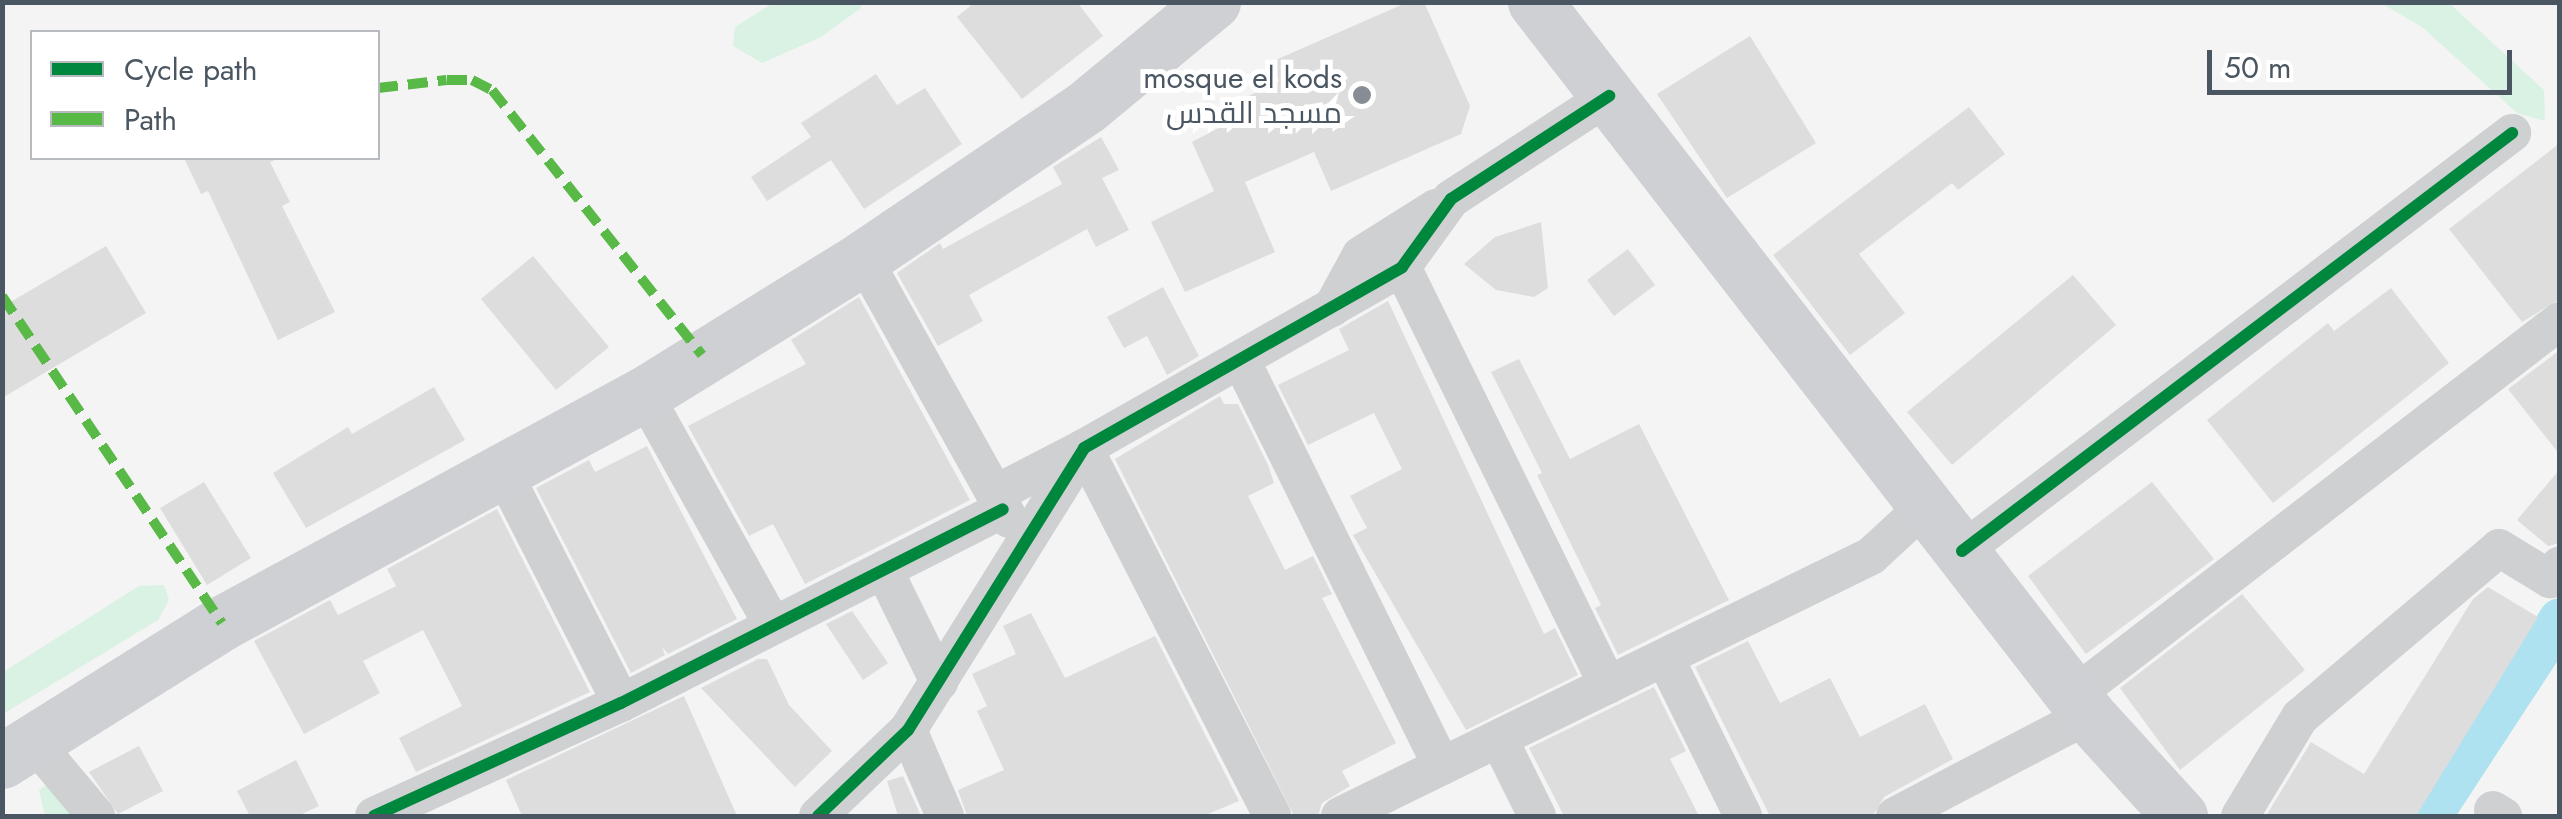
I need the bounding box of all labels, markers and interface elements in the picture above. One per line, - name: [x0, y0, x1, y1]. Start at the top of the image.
- legend: [30, 30, 380, 160]
- scale bar: [2212, 30, 2517, 92]
- text: 50 m: [2224, 46, 2291, 89]
- text: Cycle path: [124, 48, 257, 91]
- place label: mosque el kods مسجد القدس: [1143, 60, 1342, 130]
- marker: mosque el kods مسجد القدس: [1351, 84, 1373, 106]
- text: Path: [124, 98, 177, 141]

